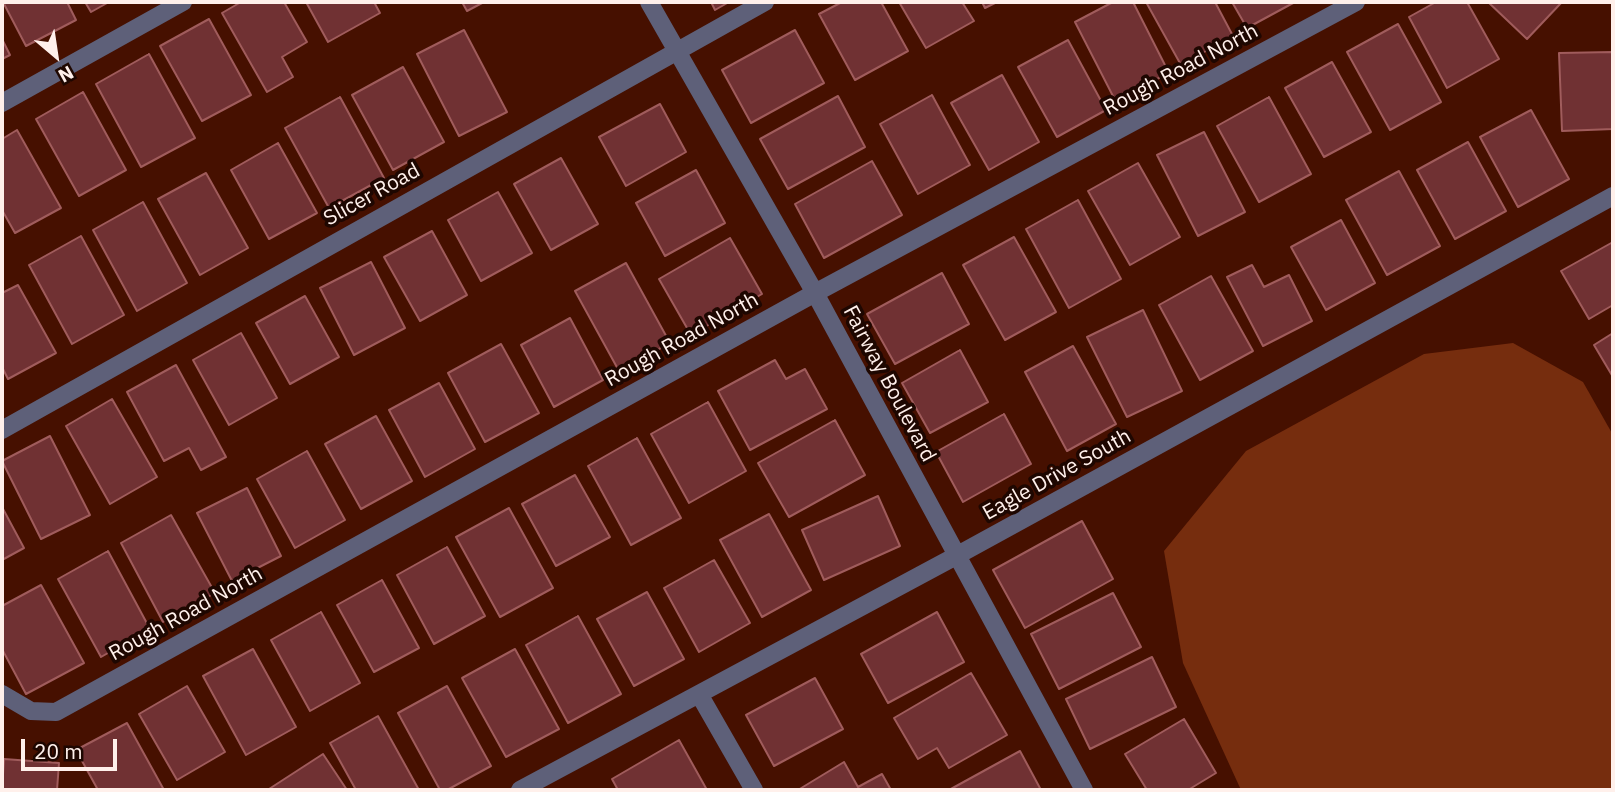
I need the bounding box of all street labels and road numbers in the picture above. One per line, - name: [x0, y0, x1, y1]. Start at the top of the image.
- street label: Rough Road North: [1099, 19, 1263, 121]
- street label: Slicer Road: [320, 158, 424, 232]
- street label: Rough Road North: [601, 287, 763, 393]
- street label: Fairway Boulevard: [837, 302, 941, 466]
- street label: Eagle Drive South: [978, 424, 1136, 526]
- street label: Rough Road North: [105, 561, 267, 667]

